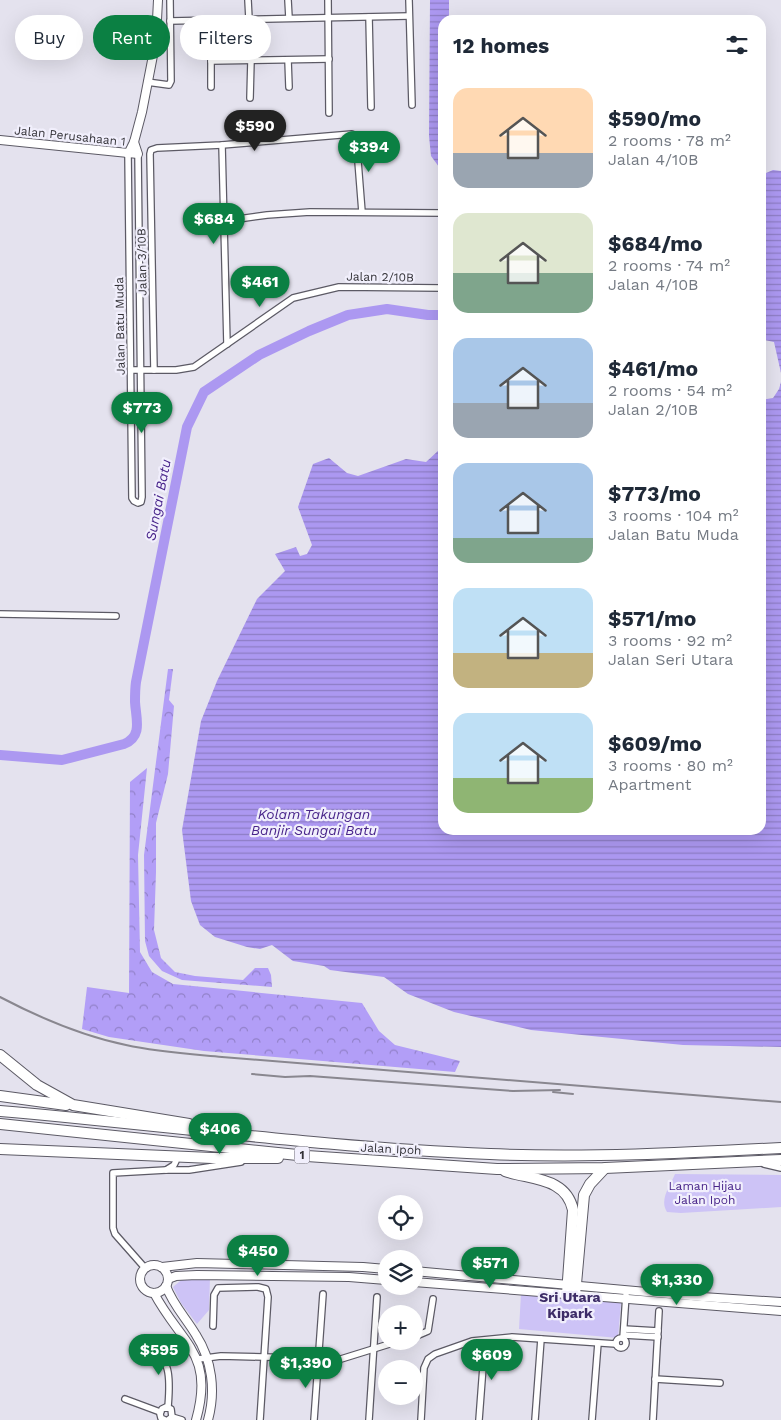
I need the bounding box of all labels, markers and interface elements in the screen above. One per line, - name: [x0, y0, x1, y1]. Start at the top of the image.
- chip: Buy: [15, 15, 83, 60]
- chip: Rent: [93, 15, 170, 60]
- chip: Filters: [180, 15, 271, 60]
- icon: filters: [723, 31, 751, 59]
- text: 12 homes: [453, 33, 549, 58]
- text: $590/mo: [608, 106, 701, 131]
- icon: home: [493, 108, 553, 168]
- pin: $590: [225, 110, 285, 152]
- text: $590: [235, 116, 275, 135]
- street label: Jalan Perusahaan 1: [14, 123, 126, 149]
- pin: $394: [339, 130, 399, 173]
- text: 2 rooms · 78 m²: [608, 131, 731, 150]
- text: $394: [349, 137, 389, 156]
- text: Jalan 4/10B: [608, 150, 699, 169]
- pin: $684: [184, 202, 244, 245]
- text: $684: [194, 209, 234, 228]
- street label: Jalan 3/10B: [134, 228, 150, 296]
- text: $684/mo: [608, 231, 703, 256]
- icon: home: [493, 233, 553, 293]
- text: 2 rooms · 74 m²: [608, 256, 730, 275]
- pin: $461: [230, 266, 290, 308]
- street label: Jalan 2/10B: [346, 269, 414, 285]
- text: $461: [241, 272, 279, 291]
- text: Jalan 4/10B: [608, 275, 699, 294]
- street label: Jalan Batu Muda: [112, 277, 128, 375]
- text: $461/mo: [608, 356, 698, 381]
- icon: home: [493, 358, 553, 418]
- text: 2 rooms · 54 m²: [608, 381, 732, 400]
- pin: $773: [112, 392, 172, 434]
- text: $773: [122, 398, 162, 417]
- text: Jalan 2/10B: [608, 400, 698, 419]
- water label: Sungai Batu: [142, 458, 174, 542]
- text: $773/mo: [608, 481, 701, 506]
- icon: home: [493, 483, 553, 543]
- text: 3 rooms · 104 m²: [608, 506, 739, 525]
- text: Jalan Batu Muda: [608, 525, 739, 544]
- text: $571/mo: [608, 606, 696, 631]
- icon: home: [493, 608, 553, 668]
- text: 3 rooms · 92 m²: [608, 631, 732, 650]
- text: Jalan Seri Utara: [608, 650, 733, 669]
- text: $609/mo: [608, 731, 702, 756]
- icon: home: [493, 733, 553, 793]
- text: 3 rooms · 80 m²: [608, 756, 733, 775]
- text: Apartment: [608, 775, 691, 794]
- water label: Kolam Takungan Banjir Sungai Batu: [251, 806, 377, 838]
- pin: $406: [190, 1112, 250, 1155]
- text: $406: [200, 1119, 240, 1138]
- street label: Jalan Ipoh: [360, 1140, 422, 1158]
- road number: 1: [294, 1146, 310, 1164]
- park label: Laman Hijau Jalan Ipoh: [668, 1179, 742, 1207]
- map controls: [378, 1195, 423, 1405]
- button: locate: [378, 1195, 423, 1240]
- pin: $450: [228, 1234, 288, 1277]
- text: $450: [238, 1241, 278, 1260]
- pin: $571: [460, 1246, 520, 1289]
- button: layers: [378, 1250, 423, 1295]
- text: $571: [472, 1253, 508, 1272]
- pin: $1,330: [636, 1264, 718, 1306]
- text: $1,330: [651, 1270, 703, 1289]
- district label: Sri Utara Kipark: [539, 1289, 602, 1321]
- button: +: [378, 1305, 423, 1350]
- pin: $595: [129, 1334, 189, 1376]
- pin: $609: [462, 1338, 522, 1381]
- text: $595: [140, 1340, 178, 1359]
- text: $609: [472, 1345, 512, 1364]
- pin: $1,390: [265, 1346, 347, 1389]
- text: $1,390: [280, 1353, 332, 1372]
- button: −: [378, 1360, 423, 1405]

